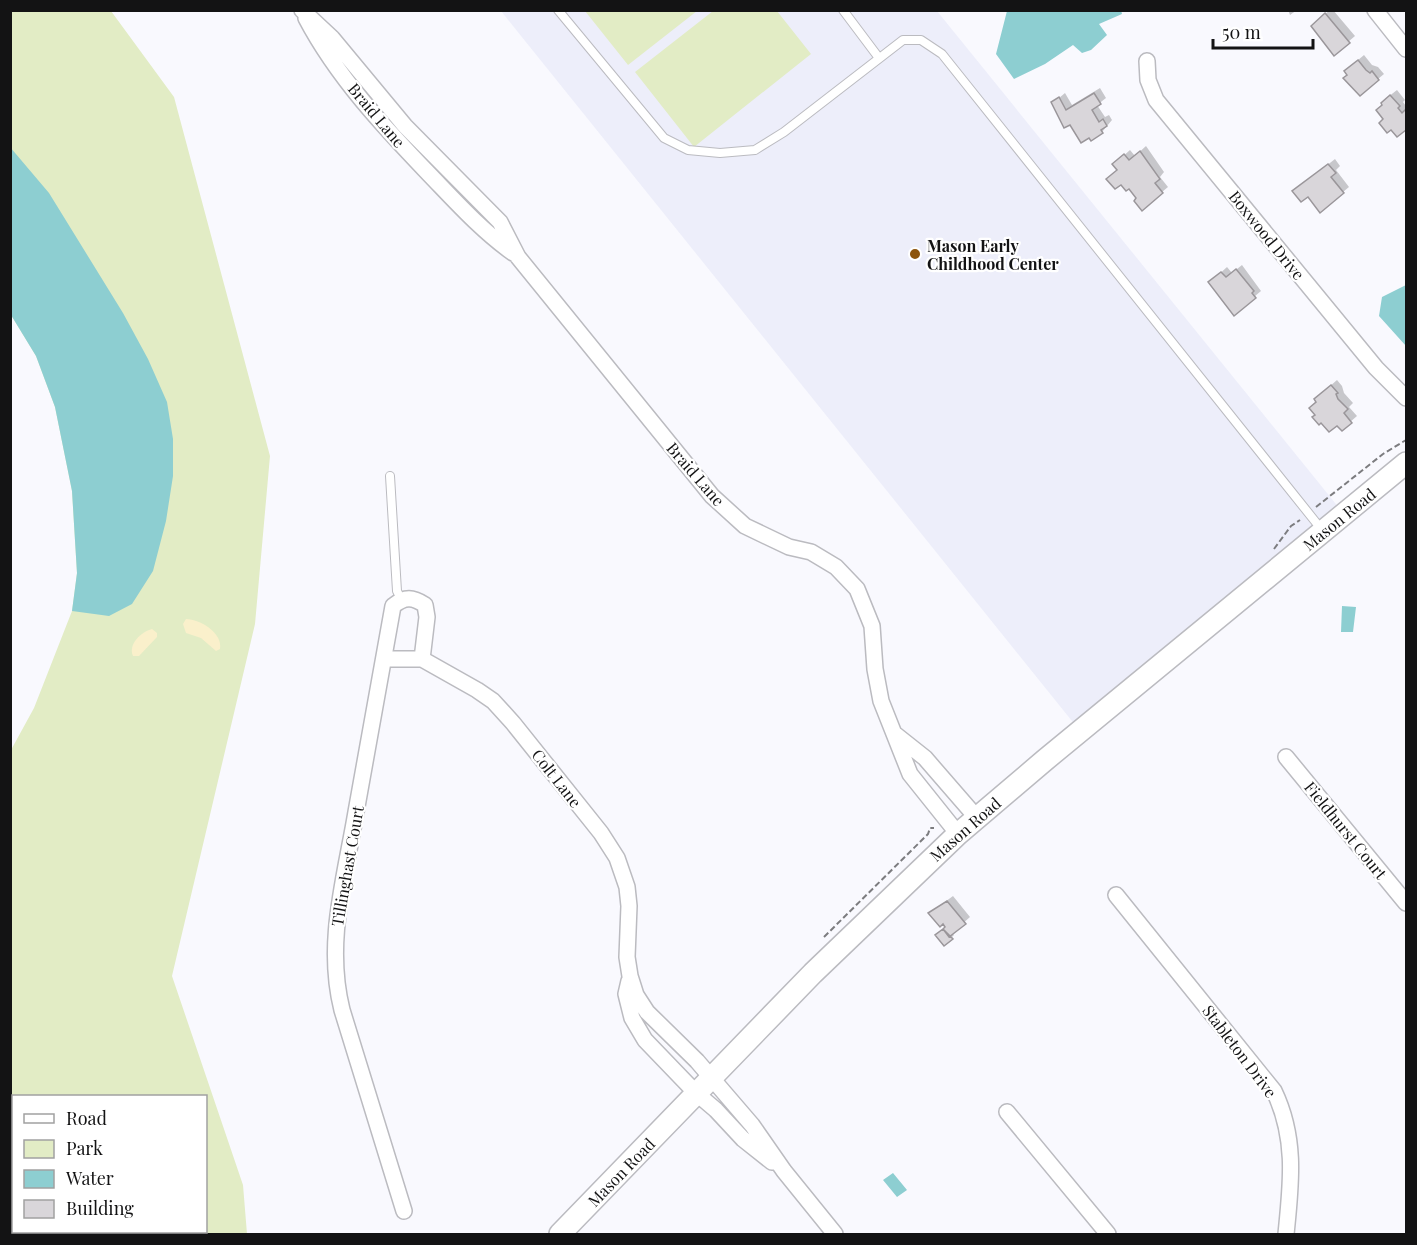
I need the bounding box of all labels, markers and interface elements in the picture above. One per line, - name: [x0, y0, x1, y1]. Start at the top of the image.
- scale bar: [1213, 12, 1314, 50]
- text: 50 m: [1222, 20, 1261, 44]
- street label: Braid Lane: [344, 78, 410, 152]
- street label: Boxwood Drive: [1225, 186, 1309, 284]
- place label: Mason Early Childhood Center: [927, 235, 1059, 274]
- marker: Mason Early Childhood Center: [908, 247, 922, 261]
- street label: Braid Lane: [662, 438, 730, 510]
- street label: Mason Road: [1298, 483, 1380, 555]
- street label: Colt Lane: [528, 745, 586, 811]
- street label: Fieldhurst Court: [1300, 777, 1392, 883]
- street label: Mason Road: [925, 792, 1005, 866]
- street label: Tillinghast Court: [326, 804, 368, 928]
- street label: Stableton Drive: [1198, 1000, 1282, 1102]
- legend: [12, 1095, 207, 1233]
- text: Road: [66, 1106, 107, 1130]
- street label: Mason Road: [583, 1133, 659, 1211]
- text: Park: [66, 1136, 103, 1160]
- text: Water: [65, 1166, 114, 1190]
- text: Building: [66, 1196, 134, 1220]

